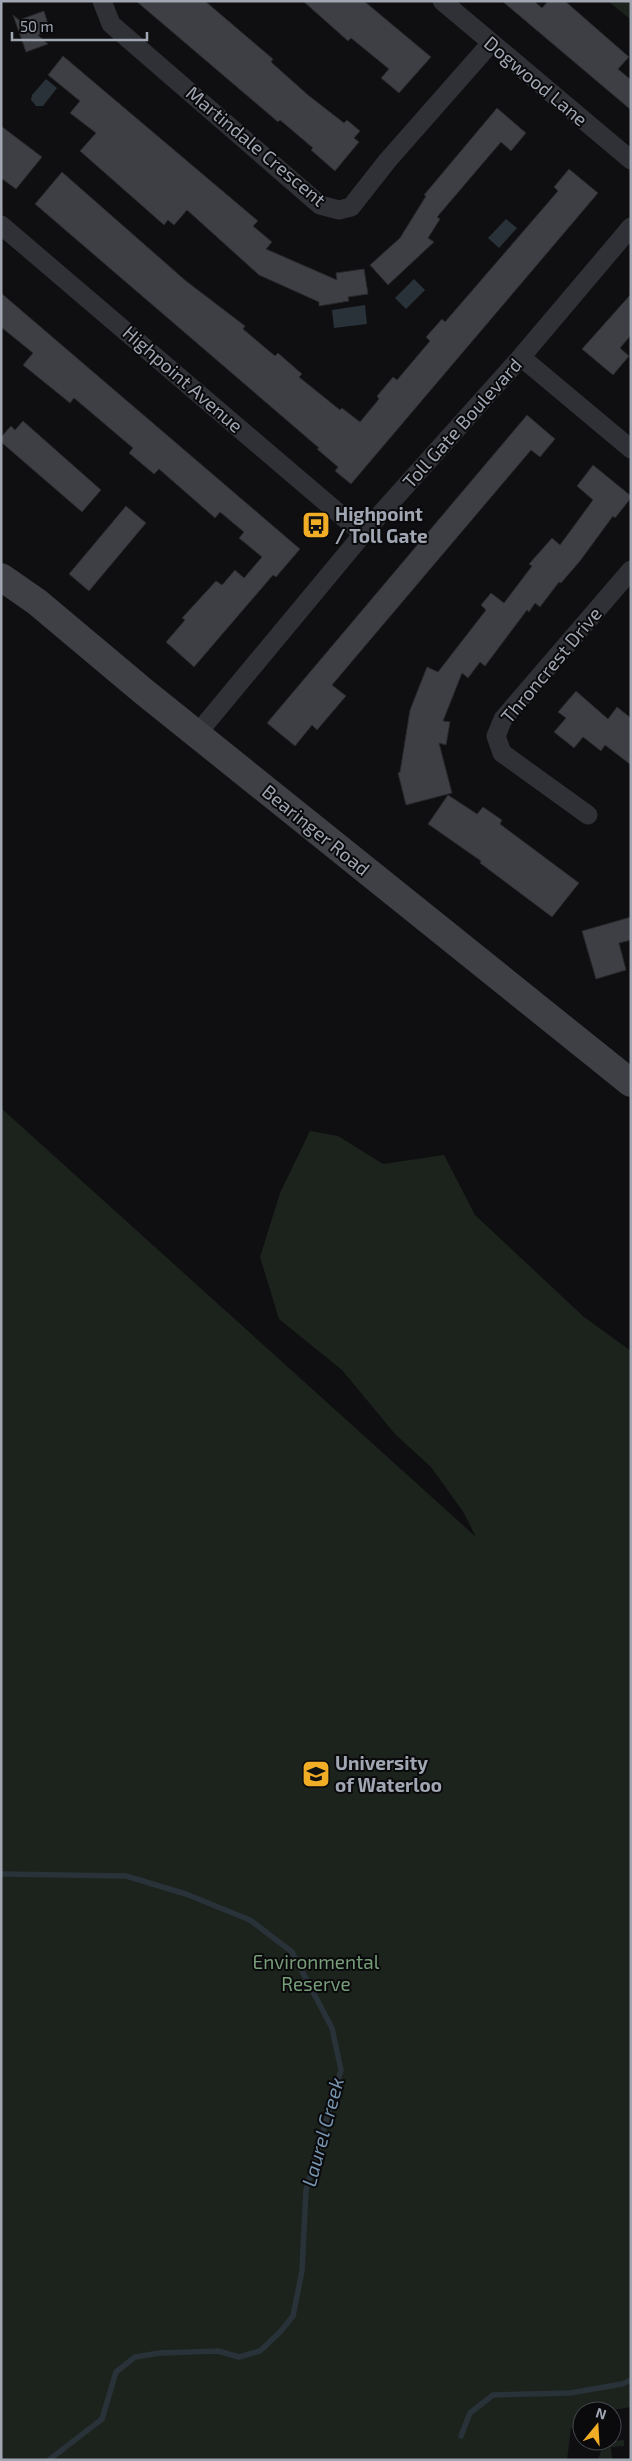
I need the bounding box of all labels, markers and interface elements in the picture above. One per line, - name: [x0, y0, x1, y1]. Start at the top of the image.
- scale bar: [12, 10, 148, 42]
- text: 50 m: [20, 17, 54, 35]
- street label: Dogwood Lane: [480, 31, 593, 130]
- street label: Martindale Crescent: [182, 81, 331, 211]
- street label: Highpoint Avenue: [119, 320, 248, 437]
- street label: Toll Gate Boulevard: [397, 353, 526, 492]
- place label: Highpoint / Toll Gate: [335, 502, 428, 547]
- bus stop icon: Highpoint / Toll Gate: [301, 510, 331, 540]
- street label: Throncrest Drive: [495, 602, 606, 727]
- street label: Bearinger Road: [258, 779, 375, 880]
- place label: University of Waterloo: [335, 1751, 442, 1796]
- school or university icon: University of Waterloo: [301, 1759, 331, 1789]
- park label: Environmental Reserve: [253, 1950, 380, 1995]
- water label: Laurel Creek: [296, 2074, 348, 2189]
- north arrow: [572, 2401, 622, 2451]
- text: N: [594, 2404, 609, 2423]

